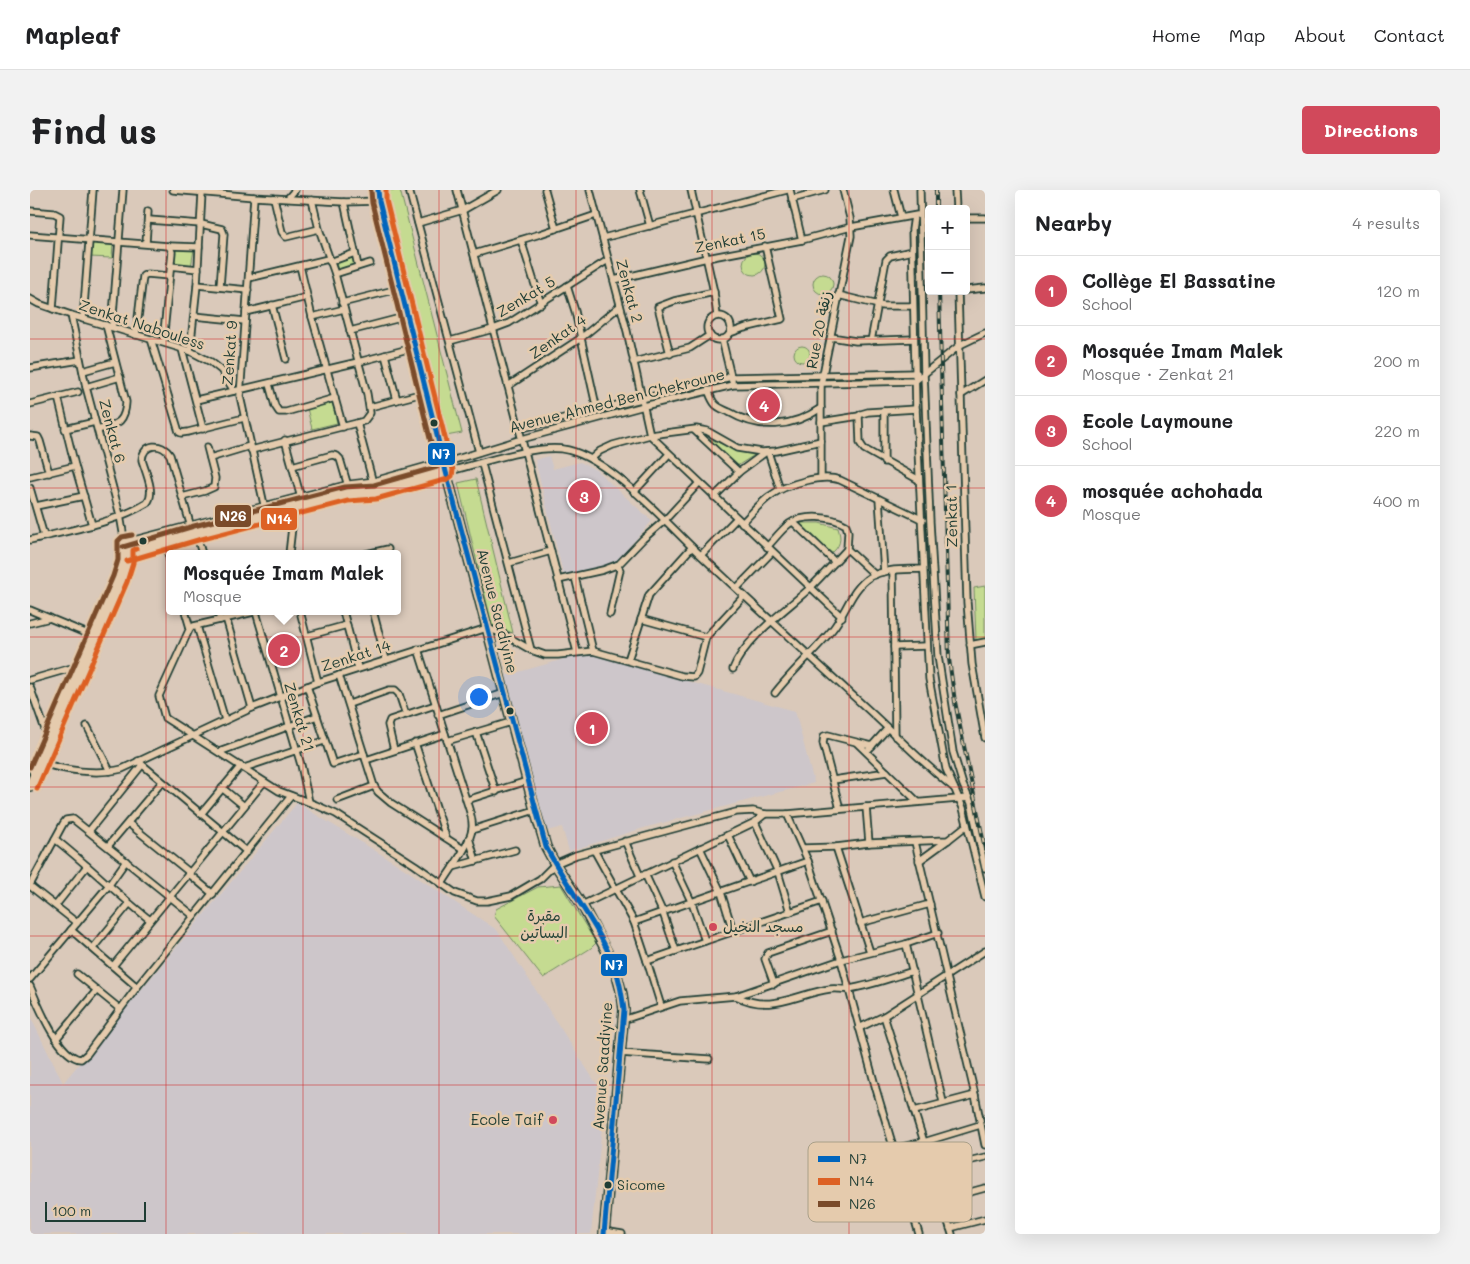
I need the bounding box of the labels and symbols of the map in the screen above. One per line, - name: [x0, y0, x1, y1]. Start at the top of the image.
- street label: Zenkat 15: [693, 223, 767, 257]
- street label: Zenkat 2: [612, 257, 648, 325]
- street label: Zenkat 5: [492, 271, 559, 321]
- street label: Rue 20 زنقة: [801, 289, 835, 370]
- street label: Zenkat Nabouless: [77, 294, 208, 354]
- street label: Zenkat 4: [525, 309, 590, 363]
- street label: Zenkat 9: [217, 320, 241, 386]
- street label: Avenue Ahmed Ben Chekroune: [507, 364, 727, 437]
- pin: 4: [748, 386, 780, 424]
- street label: Zenkat 6: [95, 397, 131, 465]
- unlabelled marker: [429, 418, 439, 428]
- line badge: N7: [427, 442, 456, 466]
- text: N7: [432, 444, 450, 463]
- pin: 3: [568, 477, 600, 515]
- street label: Zenkat 1: [940, 484, 962, 548]
- line badge: N26: [214, 504, 252, 528]
- text: N26: [220, 506, 246, 525]
- line badge: N14: [260, 507, 298, 531]
- text: N14: [266, 509, 292, 528]
- unlabelled marker: [138, 536, 148, 546]
- street label: Avenue Saadiyine: [473, 546, 523, 675]
- pin: 2: [268, 631, 300, 669]
- street label: Zenkat 14: [318, 634, 393, 676]
- street label: Zenkat 21: [280, 680, 320, 754]
- your location: [466, 684, 492, 710]
- unlabelled marker: [505, 706, 515, 716]
- pin: 1: [576, 709, 608, 747]
- park label: مقبرة البساتين: [520, 905, 568, 942]
- place label: مسجد النخيل: [723, 916, 804, 936]
- marker: مسجد النخيل: [707, 921, 719, 933]
- line badge: N7: [600, 953, 628, 977]
- text: N7: [605, 955, 623, 974]
- street label: Avenue Saadiyine: [588, 1001, 616, 1130]
- place label: Ecole Taif: [471, 1109, 544, 1129]
- marker: Ecole Taif: [547, 1114, 559, 1126]
- legend: [808, 1142, 972, 1222]
- text: N7: [849, 1149, 867, 1168]
- text: N14: [849, 1171, 875, 1190]
- place label: Sicome: [617, 1175, 666, 1194]
- marker: Sicome: [603, 1180, 613, 1190]
- text: N26: [849, 1194, 876, 1213]
- scale bar: [45, 1199, 146, 1222]

